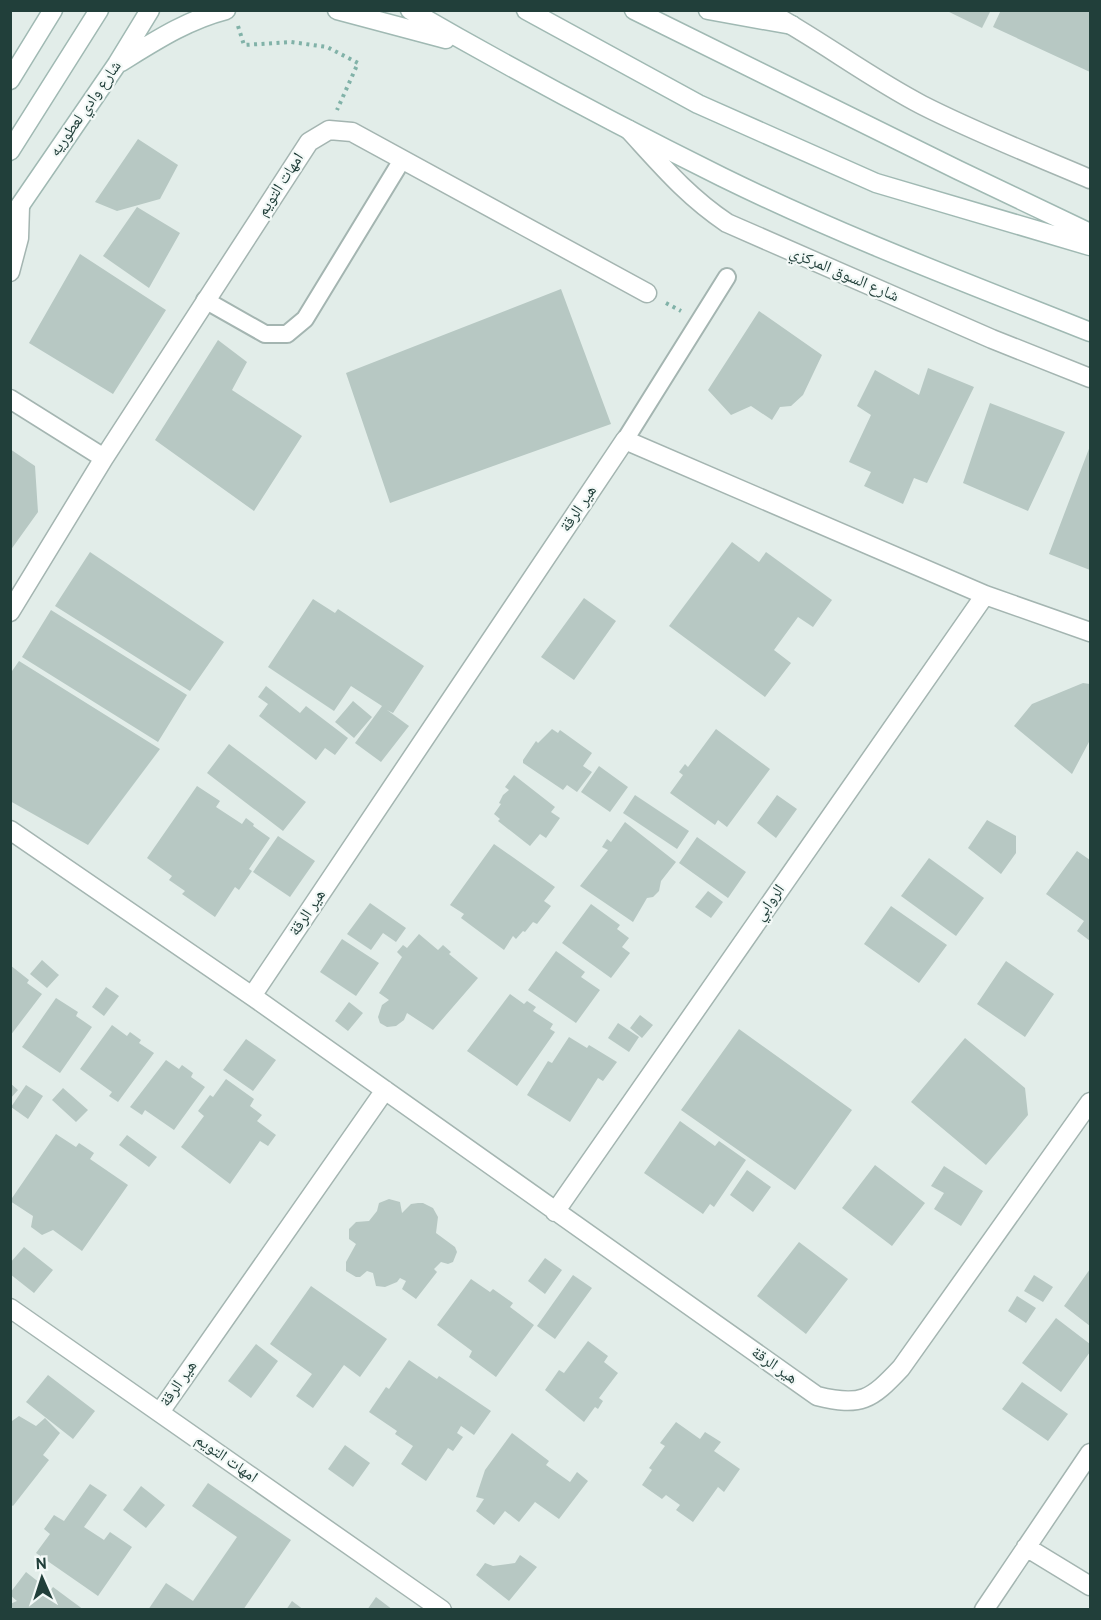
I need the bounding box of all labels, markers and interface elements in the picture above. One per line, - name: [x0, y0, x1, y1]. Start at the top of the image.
- street label: شارع وادي لعطوريه: [46, 57, 127, 161]
- street label: امهات التويم: [253, 149, 309, 221]
- street label: شارع السوق المركزي: [786, 243, 902, 308]
- street label: هير الرقة: [556, 482, 602, 536]
- street label: الروابي: [750, 881, 791, 926]
- street label: هير الرقة: [285, 886, 331, 940]
- street label: هير الرقة: [747, 1343, 801, 1389]
- street label: هير الرقة: [156, 1357, 202, 1411]
- street label: امهات التويم: [191, 1430, 261, 1488]
- north arrow: [12, 1548, 72, 1608]
- text: N: [35, 1555, 48, 1575]

